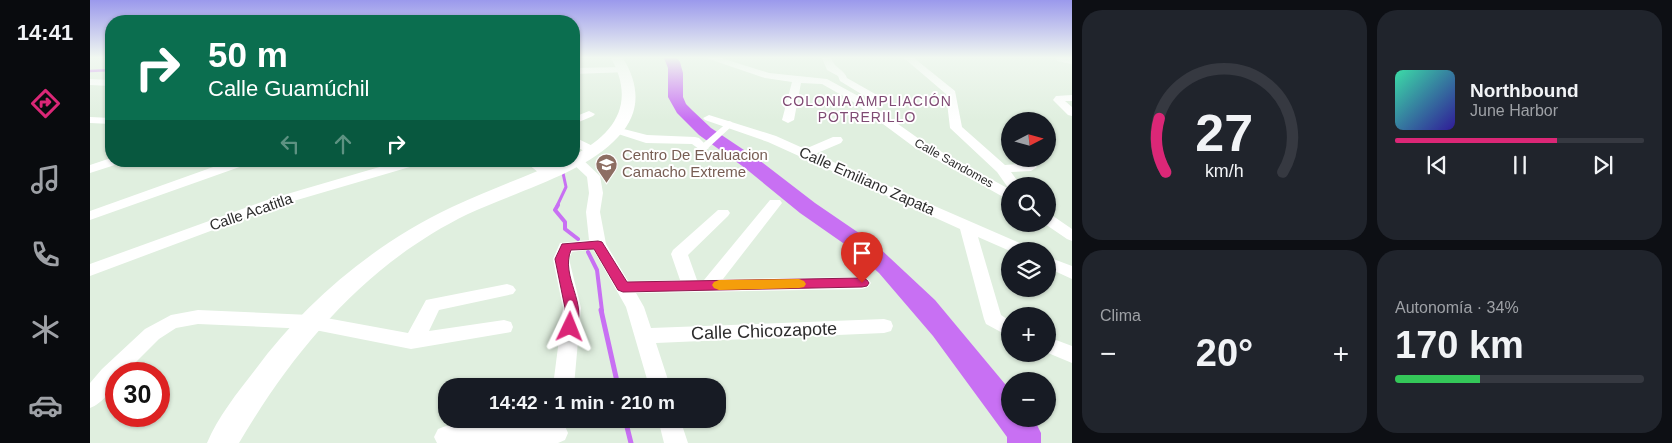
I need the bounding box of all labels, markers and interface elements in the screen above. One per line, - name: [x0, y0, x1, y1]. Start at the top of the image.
- text: 14:41: [17, 20, 73, 45]
- icon: right: [125, 35, 190, 100]
- text: 50 m: [208, 35, 288, 74]
- text: Calle Guamúchil: [208, 76, 369, 101]
- text: Northbound: [1470, 80, 1579, 101]
- icon: directions: [28, 86, 63, 121]
- district label: COLONIA AMPLIACIÓN POTRERILLO: [782, 93, 952, 125]
- text: June Harbor: [1470, 102, 1558, 119]
- text: 27: [1196, 104, 1253, 162]
- north arrow: [1001, 112, 1056, 168]
- map controls: [1001, 112, 1056, 427]
- icon: left: [276, 130, 304, 158]
- icon: ahead: [329, 130, 357, 158]
- icon: right: [382, 130, 410, 158]
- street label: Calle Sandomes: [912, 136, 996, 190]
- street label: Calle Emiliano Zapata: [797, 143, 938, 218]
- place label: Centro De Evaluacion Camacho Extreme: [622, 146, 768, 180]
- icon: previous: [1423, 151, 1451, 179]
- icon: pause: [1506, 151, 1534, 179]
- icon: next: [1589, 151, 1617, 179]
- school or university icon: Centro De Evaluacion Camacho Extreme: [594, 152, 618, 183]
- text: km/h: [1205, 161, 1244, 181]
- icon: music: [28, 162, 63, 197]
- button: search: [1001, 177, 1056, 232]
- street label: Calle Acatitla: [207, 189, 295, 234]
- pin: [841, 232, 883, 283]
- icon: phone: [28, 237, 63, 272]
- icon: arrive: [848, 239, 876, 267]
- button: layers: [1001, 242, 1056, 297]
- text: Autonomía · 34%: [1395, 299, 1519, 316]
- position arrow: [543, 300, 595, 352]
- button: +: [1001, 307, 1056, 362]
- text: Clima: [1100, 307, 1141, 324]
- icon: climate: [28, 312, 63, 347]
- street label: Calle Chicozapote: [691, 318, 837, 344]
- text: 170 km: [1395, 324, 1524, 366]
- text: 20°: [1196, 332, 1253, 374]
- text: −: [1100, 338, 1116, 369]
- text: +: [1333, 338, 1349, 369]
- speed limit sign: 30: [105, 362, 170, 427]
- button: −: [1001, 372, 1056, 427]
- icon: car: [28, 388, 63, 423]
- text: 14:42 · 1 min · 210 m: [489, 392, 675, 413]

